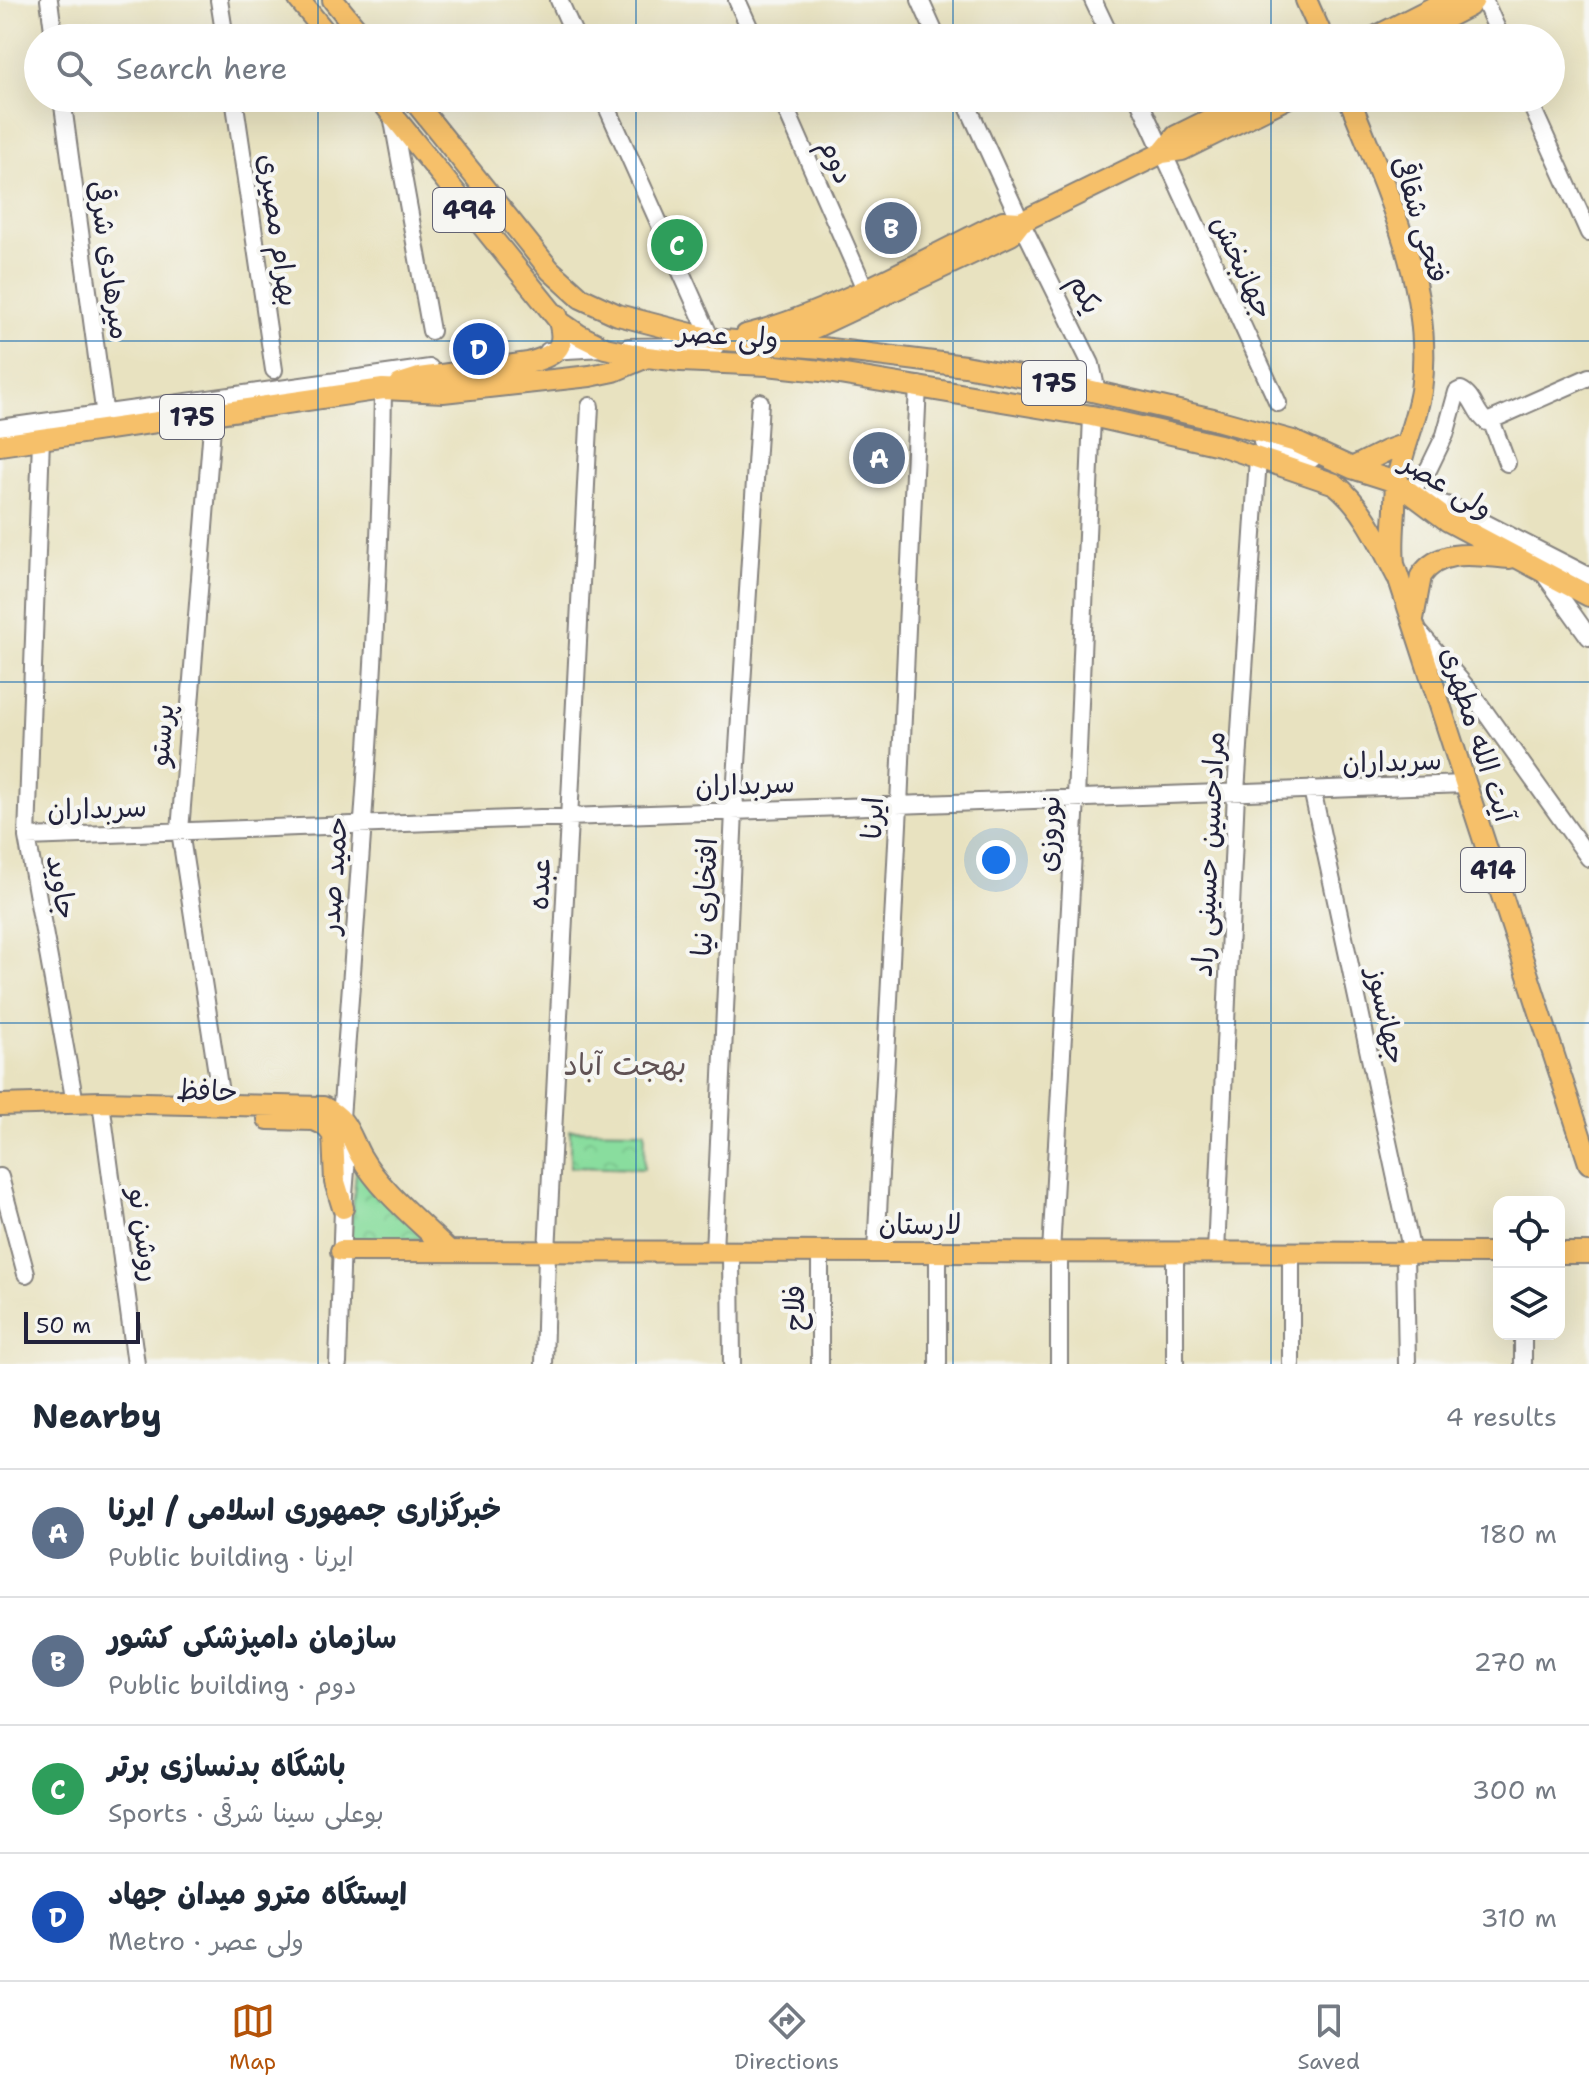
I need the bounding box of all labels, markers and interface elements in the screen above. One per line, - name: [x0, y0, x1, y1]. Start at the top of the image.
- search box: [24, 24, 1565, 112]
- icon: search: [52, 46, 96, 90]
- text: Search here: [116, 48, 287, 89]
- street label: دوم: [808, 132, 864, 191]
- street label: بهرام مصیری: [247, 151, 309, 309]
- street label: فتحی شقاقی: [1384, 151, 1458, 287]
- street label: میرهادی شرقی: [80, 178, 140, 342]
- road number: 494: [433, 188, 505, 232]
- pin: B: [865, 198, 917, 258]
- street label: جهانبخش: [1203, 209, 1283, 325]
- pin: C: [651, 215, 703, 275]
- street label: یکم: [1058, 268, 1112, 321]
- street label: ولی عصر: [674, 312, 780, 357]
- pin: D: [453, 319, 505, 379]
- road number: 175: [1022, 361, 1086, 405]
- road number: 175: [160, 395, 224, 439]
- pin: A: [853, 428, 905, 488]
- street label: ولی عصر: [1392, 442, 1500, 527]
- street label: آیت الله مطهری: [1432, 642, 1524, 827]
- street label: پرستو: [139, 702, 183, 770]
- street label: مرادحسین حسینی راد: [1183, 730, 1233, 978]
- street label: سربداران: [1341, 740, 1443, 782]
- street label: سربداران: [694, 763, 796, 805]
- street label: سربداران: [46, 787, 148, 829]
- street label: نوروزی: [1027, 793, 1069, 873]
- street label: ايرنا: [852, 796, 892, 840]
- street label: حمید صدر: [310, 815, 356, 937]
- street label: افتخاری نیا: [682, 837, 726, 957]
- your location: [976, 840, 1016, 880]
- road number: 414: [1461, 848, 1525, 892]
- street label: جاوید: [38, 852, 86, 922]
- street label: عبده: [519, 857, 559, 911]
- street label: جهانسوز: [1358, 962, 1416, 1068]
- district label: بهجت آباد: [563, 1044, 687, 1085]
- street label: حافظ: [176, 1070, 238, 1110]
- street label: روشن نو: [119, 1184, 170, 1284]
- map controls: [1493, 1196, 1565, 1340]
- button: locate: [1493, 1196, 1565, 1268]
- street label: لارستان: [878, 1205, 962, 1243]
- button: layers: [1493, 1268, 1565, 1340]
- street label: فلاح: [775, 1285, 813, 1331]
- scale bar: [24, 1308, 140, 1344]
- text: 50 m: [36, 1311, 91, 1340]
- text: Nearby: [32, 1393, 162, 1439]
- text: 4 results: [1445, 1399, 1557, 1434]
- text: خبرگزاری جمهوری اسلامی / ایرنا: [108, 1489, 501, 1530]
- text: A: [48, 1516, 68, 1551]
- text: 180 m: [1479, 1516, 1557, 1551]
- text: Public building · ايرنا: [108, 1539, 354, 1574]
- text: سازمان دامپزشکی کشور: [108, 1617, 397, 1658]
- text: B: [50, 1644, 66, 1679]
- text: 270 m: [1474, 1644, 1557, 1679]
- text: Public building · دوم: [108, 1667, 357, 1702]
- text: باشگاه بدنسازی برتر: [108, 1745, 346, 1786]
- text: C: [50, 1772, 66, 1807]
- text: 300 m: [1472, 1772, 1557, 1807]
- text: Sports · بوعلی سینا شرقی: [108, 1795, 384, 1830]
- text: ایستگاه مترو میدان جهاد: [108, 1873, 407, 1914]
- text: D: [49, 1900, 67, 1935]
- text: 310 m: [1481, 1900, 1557, 1935]
- text: Metro · ولی عصر: [108, 1923, 304, 1958]
- tab: Map: [229, 1999, 276, 2076]
- tab: Directions: [734, 1999, 839, 2076]
- tab: Saved: [1297, 1999, 1360, 2076]

